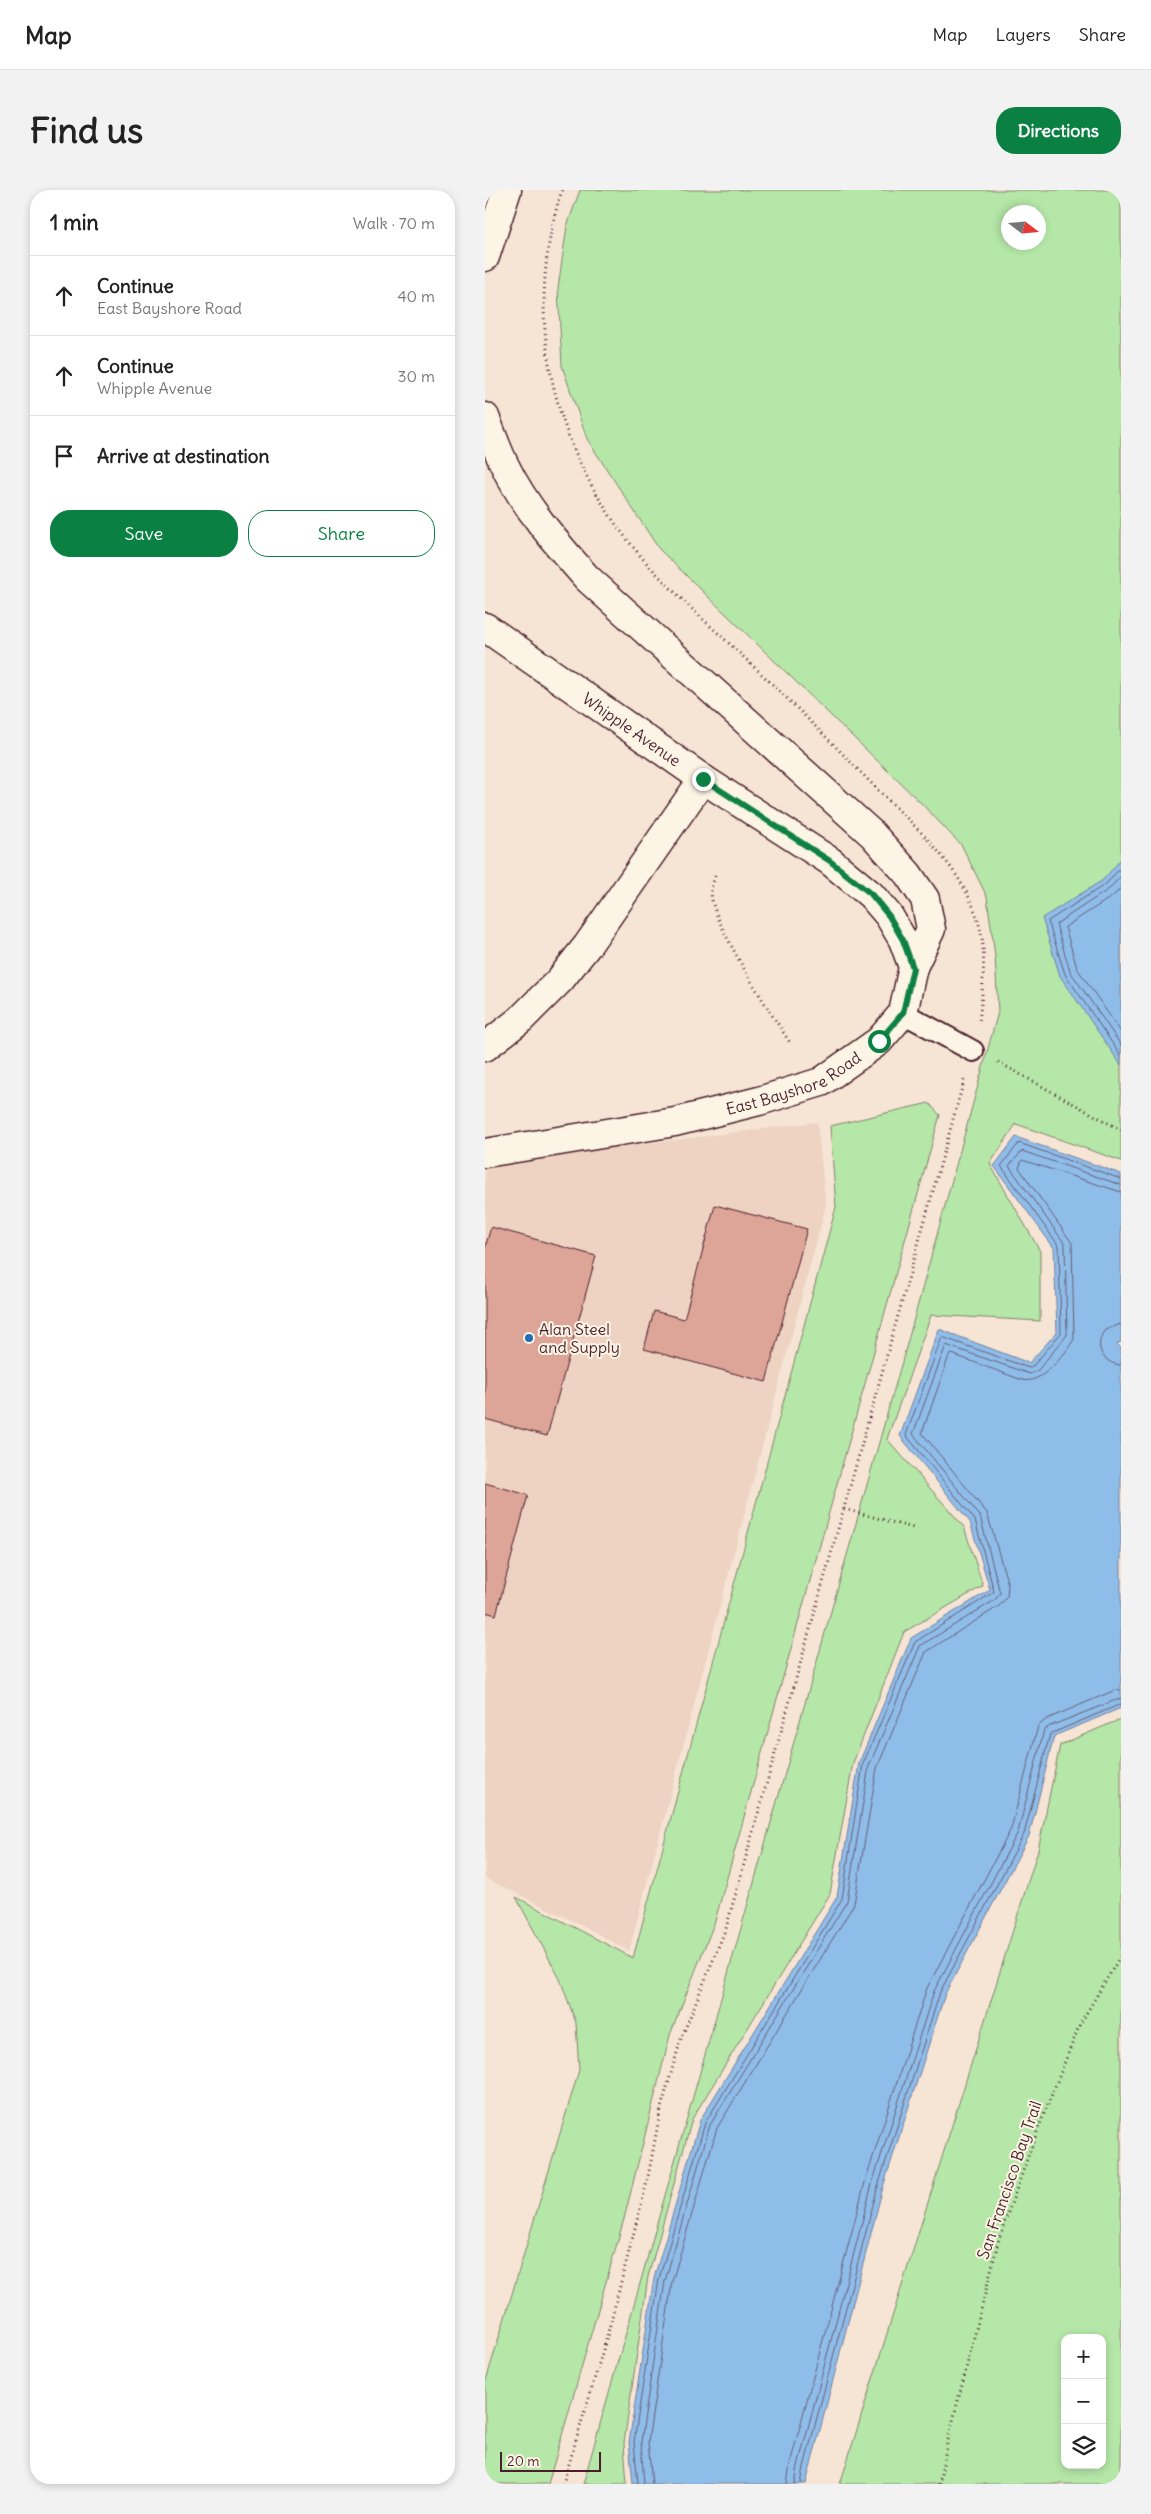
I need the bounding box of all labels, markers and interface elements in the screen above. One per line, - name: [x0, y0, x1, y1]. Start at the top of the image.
- text: Map: [25, 20, 72, 50]
- text: Map: [932, 23, 967, 46]
- text: Layers: [995, 23, 1051, 46]
- text: Share: [1079, 23, 1126, 46]
- button: Directions: [996, 107, 1121, 154]
- text: Find us: [30, 108, 143, 152]
- north arrow: [1001, 205, 1046, 250]
- text: 1 min: [50, 209, 99, 236]
- text: Walk · 70 m: [353, 213, 435, 233]
- text: Continue: [97, 274, 174, 298]
- icon: ahead: [50, 282, 78, 310]
- text: 40 m: [397, 286, 435, 306]
- text: East Bayshore Road: [97, 298, 242, 318]
- text: Continue: [97, 354, 174, 378]
- icon: ahead: [50, 362, 78, 390]
- text: 30 m: [398, 366, 435, 386]
- text: Whipple Avenue: [97, 378, 212, 398]
- icon: arrive: [50, 442, 78, 470]
- text: Arrive at destination: [97, 444, 270, 468]
- button: Save: [50, 510, 238, 557]
- button: Share: [248, 510, 435, 557]
- street label: Whipple Avenue: [579, 688, 685, 771]
- route end: [692, 768, 715, 791]
- route start: [868, 1030, 891, 1053]
- street label: East Bayshore Road: [724, 1047, 865, 1119]
- place label: Alan Steel and Supply: [539, 1319, 620, 1357]
- marker: Alan Steel and Supply: [523, 1332, 535, 1344]
- street label: San Francisco Bay Trail: [972, 2098, 1046, 2262]
- map controls: [1061, 2334, 1106, 2469]
- button: +: [1061, 2334, 1106, 2379]
- button: −: [1061, 2379, 1106, 2424]
- button: layers: [1061, 2424, 1106, 2469]
- scale bar: [500, 2449, 601, 2472]
- text: 20 m: [507, 2452, 540, 2470]

